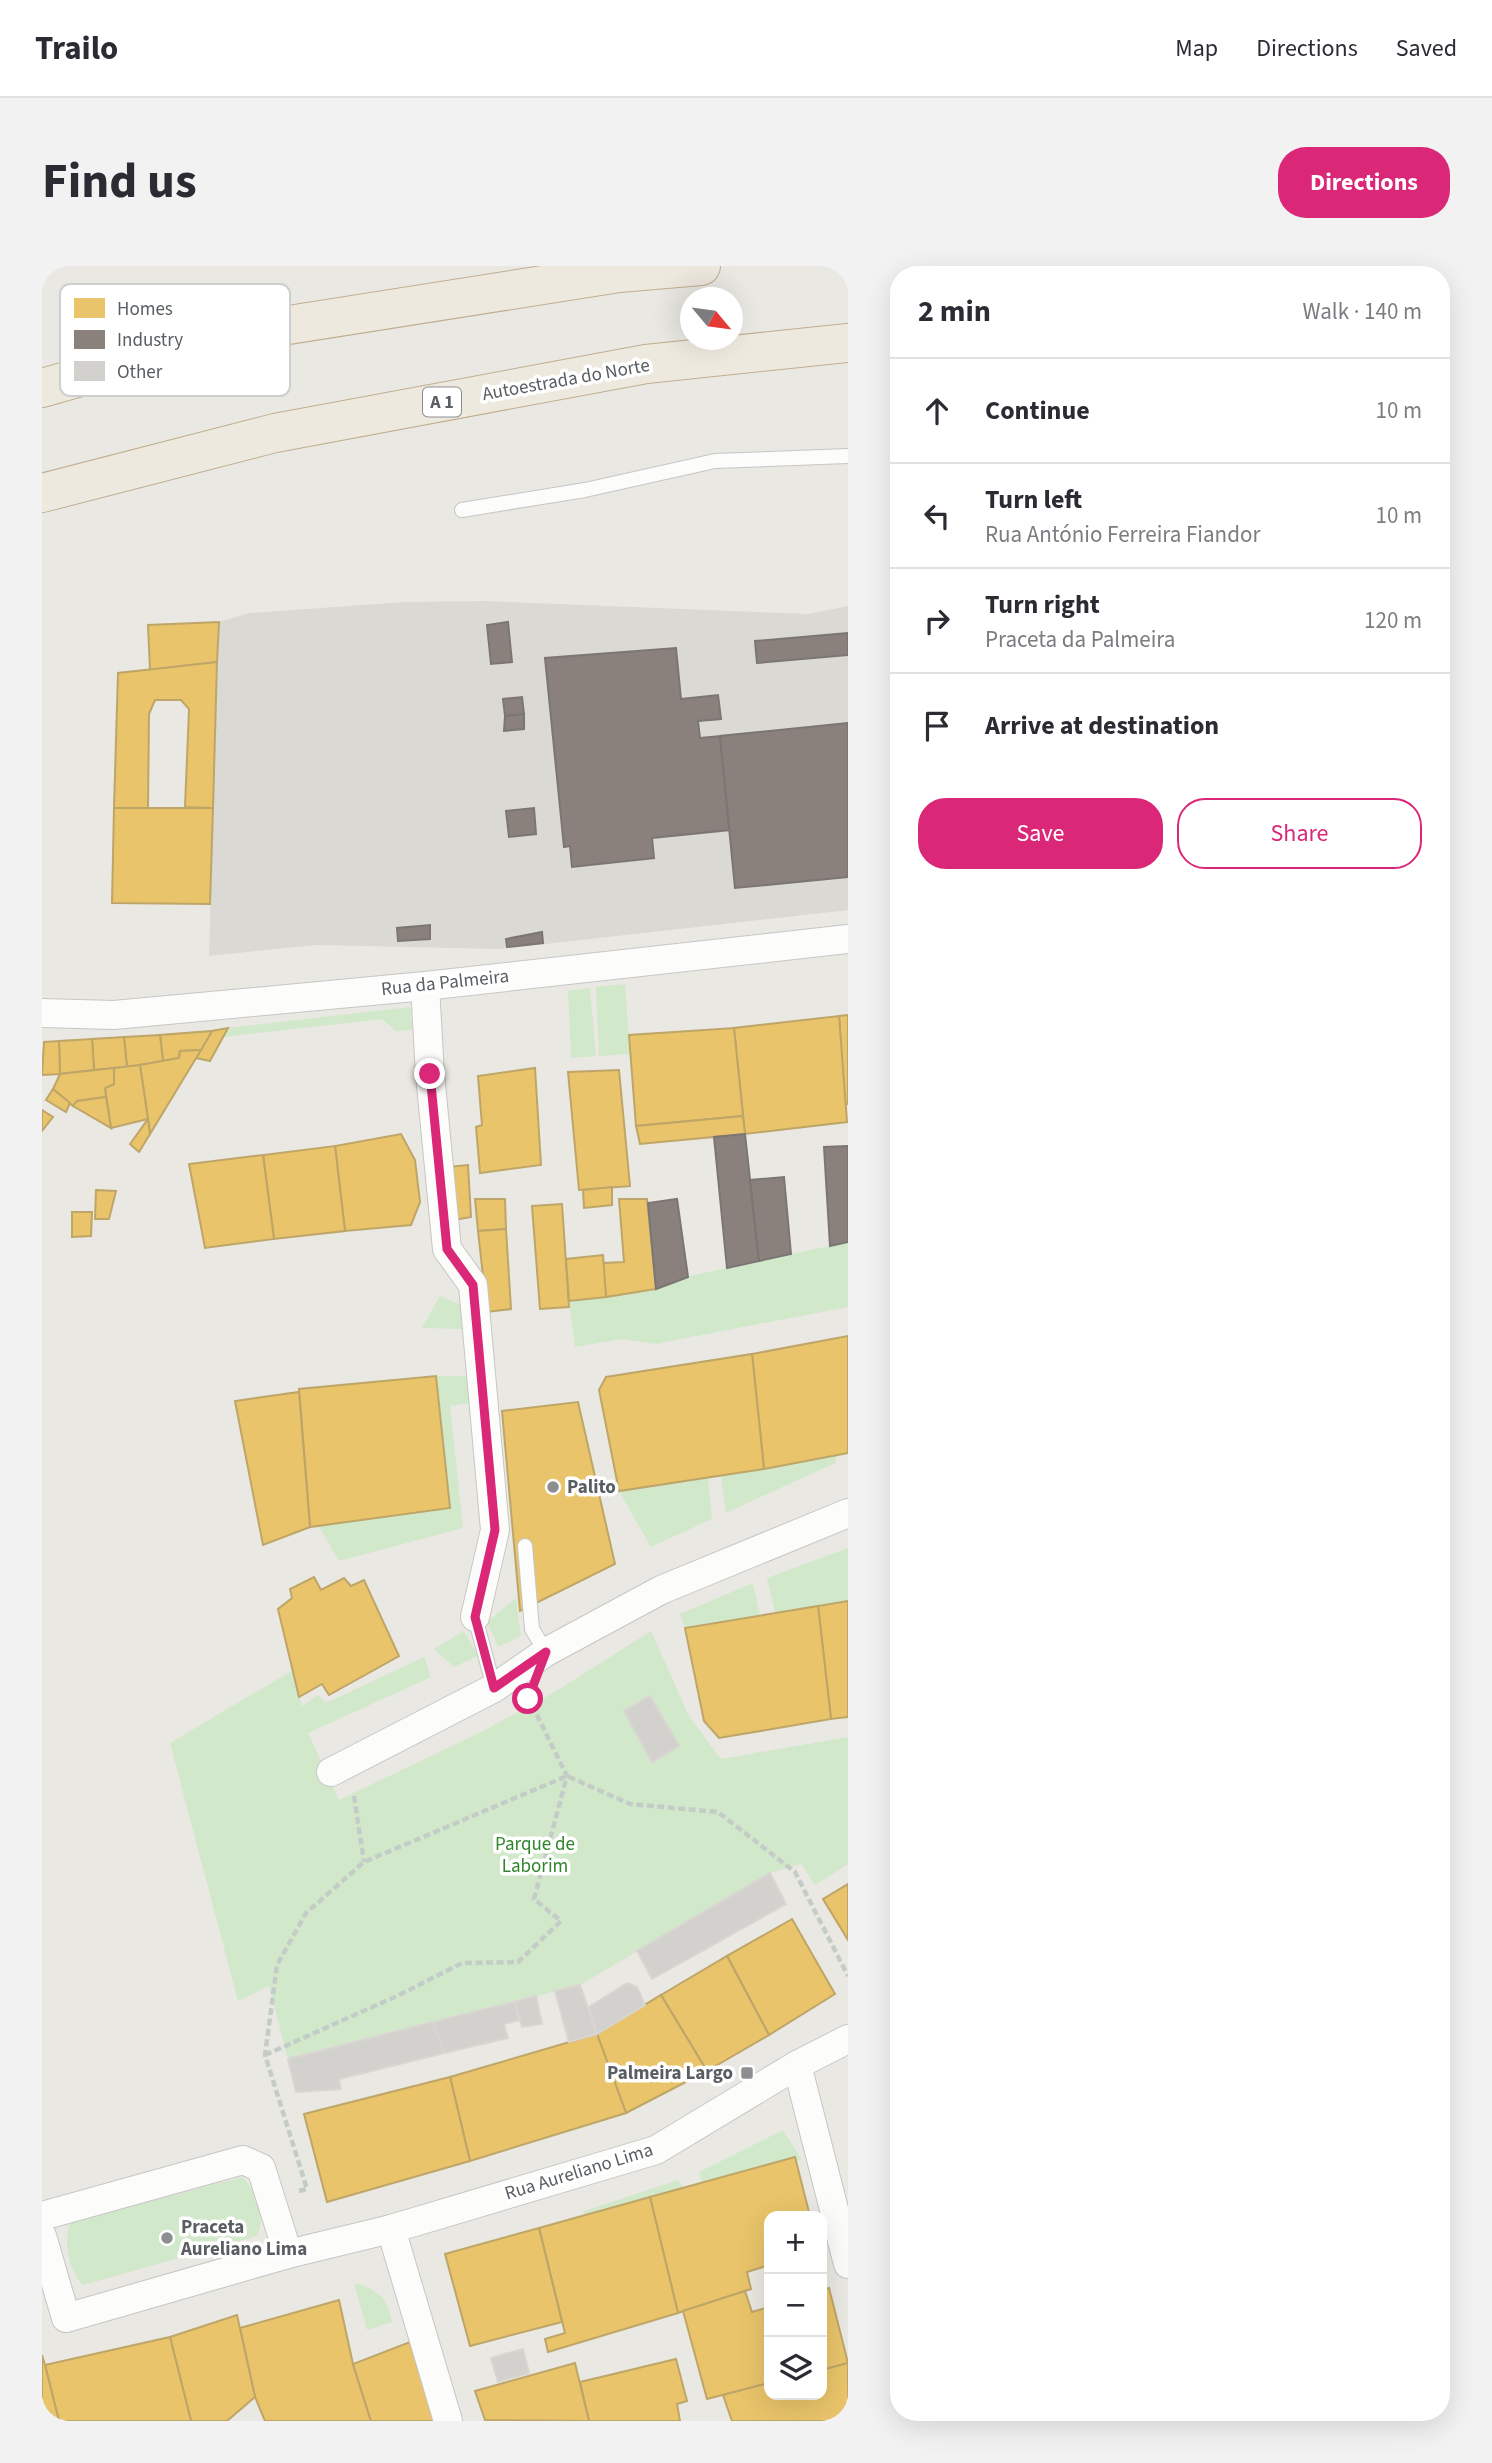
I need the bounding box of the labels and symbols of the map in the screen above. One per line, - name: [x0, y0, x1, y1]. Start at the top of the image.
- legend: [60, 284, 290, 396]
- north arrow: [680, 287, 743, 350]
- text: Homes: [117, 296, 173, 323]
- text: Industry: [117, 327, 183, 354]
- street label: Autoestrada do Norte: [480, 352, 652, 408]
- text: Other: [117, 359, 163, 386]
- road number: A 1: [423, 387, 461, 416]
- street label: Rua da Palmeira: [380, 963, 510, 1003]
- route end: [414, 1058, 445, 1089]
- place label: Palito: [567, 1474, 616, 1501]
- marker: Palito: [545, 1479, 561, 1495]
- route start: [512, 1683, 543, 1714]
- park label: Parque de Laborim: [495, 1831, 575, 1880]
- place label: Palmeira Largo: [607, 2060, 733, 2087]
- marker: Palmeira Largo: [739, 2065, 755, 2081]
- street label: Rua Aureliano Lima: [502, 2137, 656, 2207]
- place label: Praceta Aureliano Lima: [180, 2214, 307, 2263]
- marker: Praceta Aureliano Lima: [159, 2230, 175, 2246]

